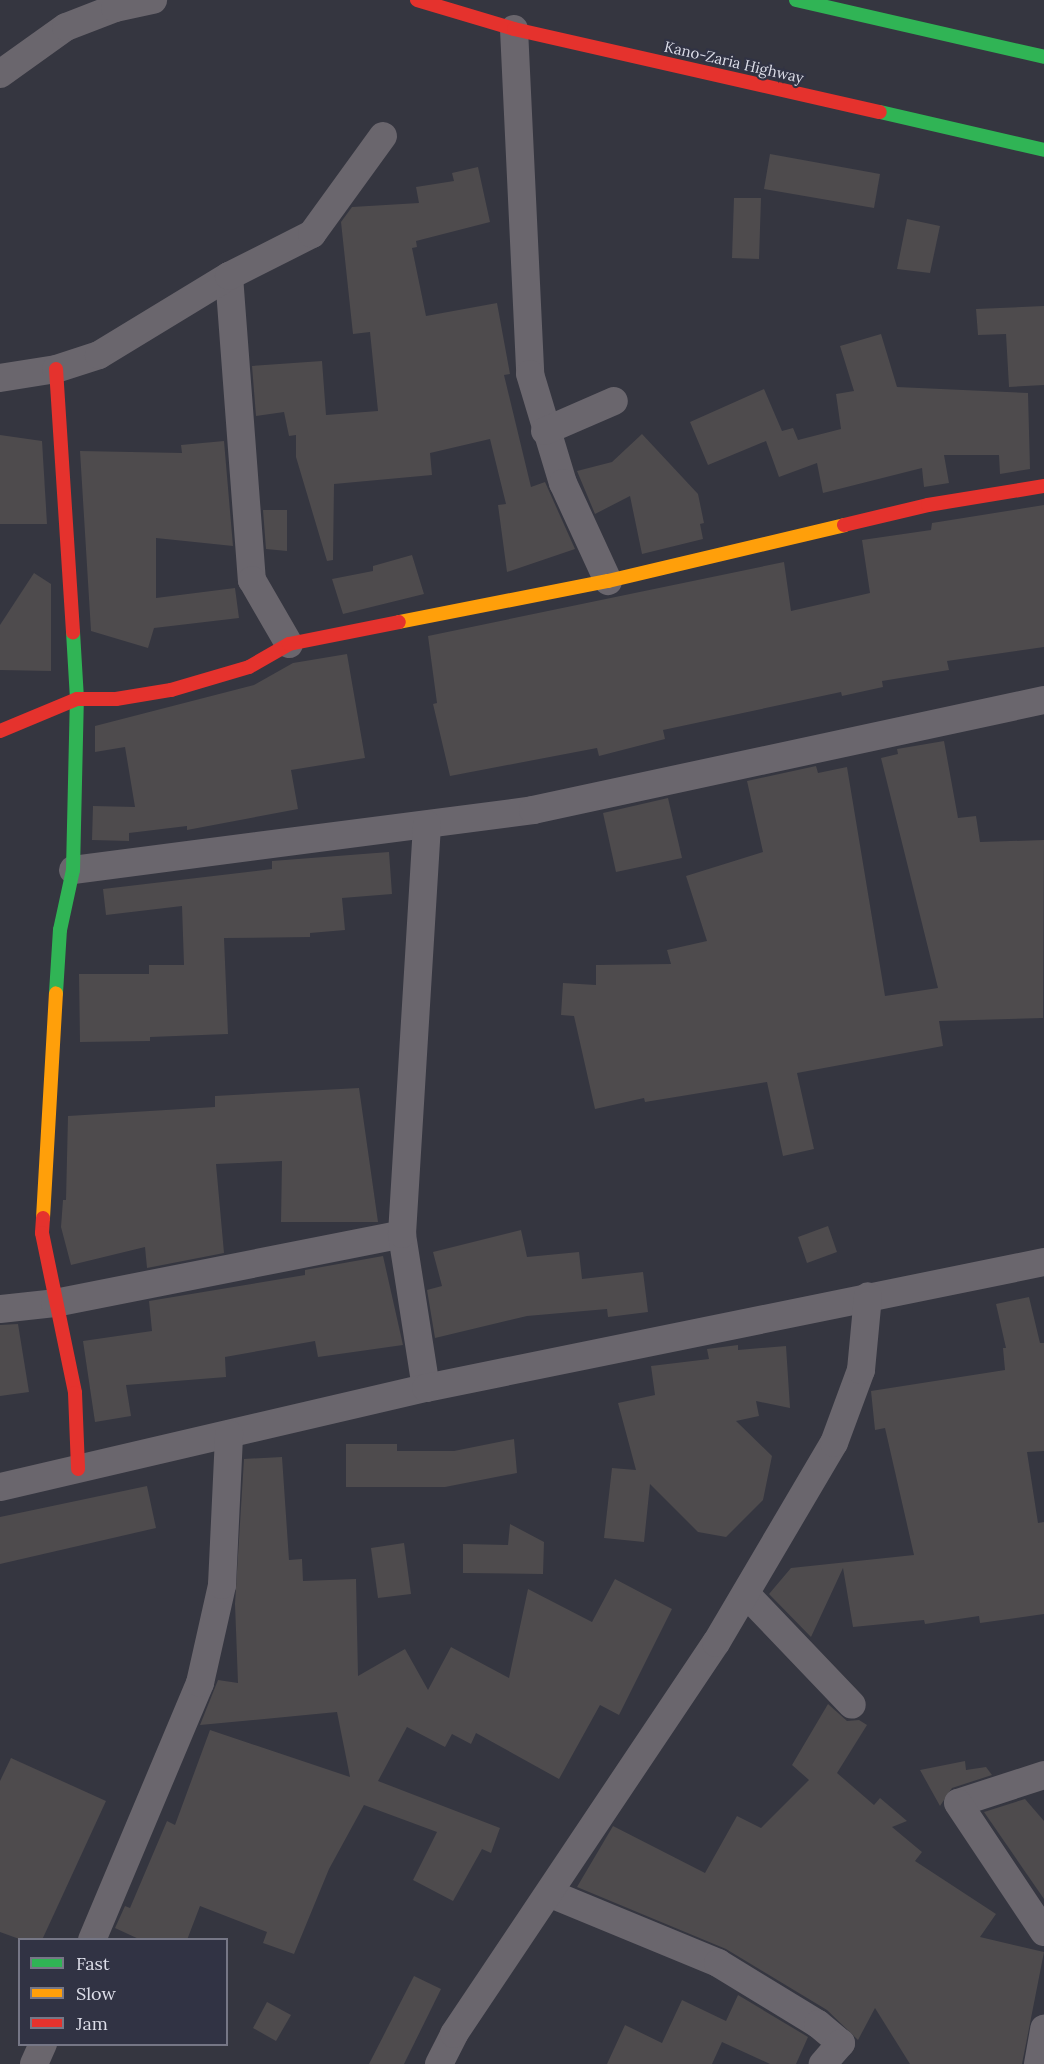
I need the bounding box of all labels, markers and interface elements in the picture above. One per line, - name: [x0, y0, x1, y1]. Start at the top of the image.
- street label: Kano-Zaria Highway: [662, 37, 806, 87]
- legend: [18, 1938, 228, 2046]
- text: Fast: [76, 1952, 110, 1975]
- text: Slow: [76, 1982, 116, 2005]
- text: Jam: [76, 2012, 108, 2035]

